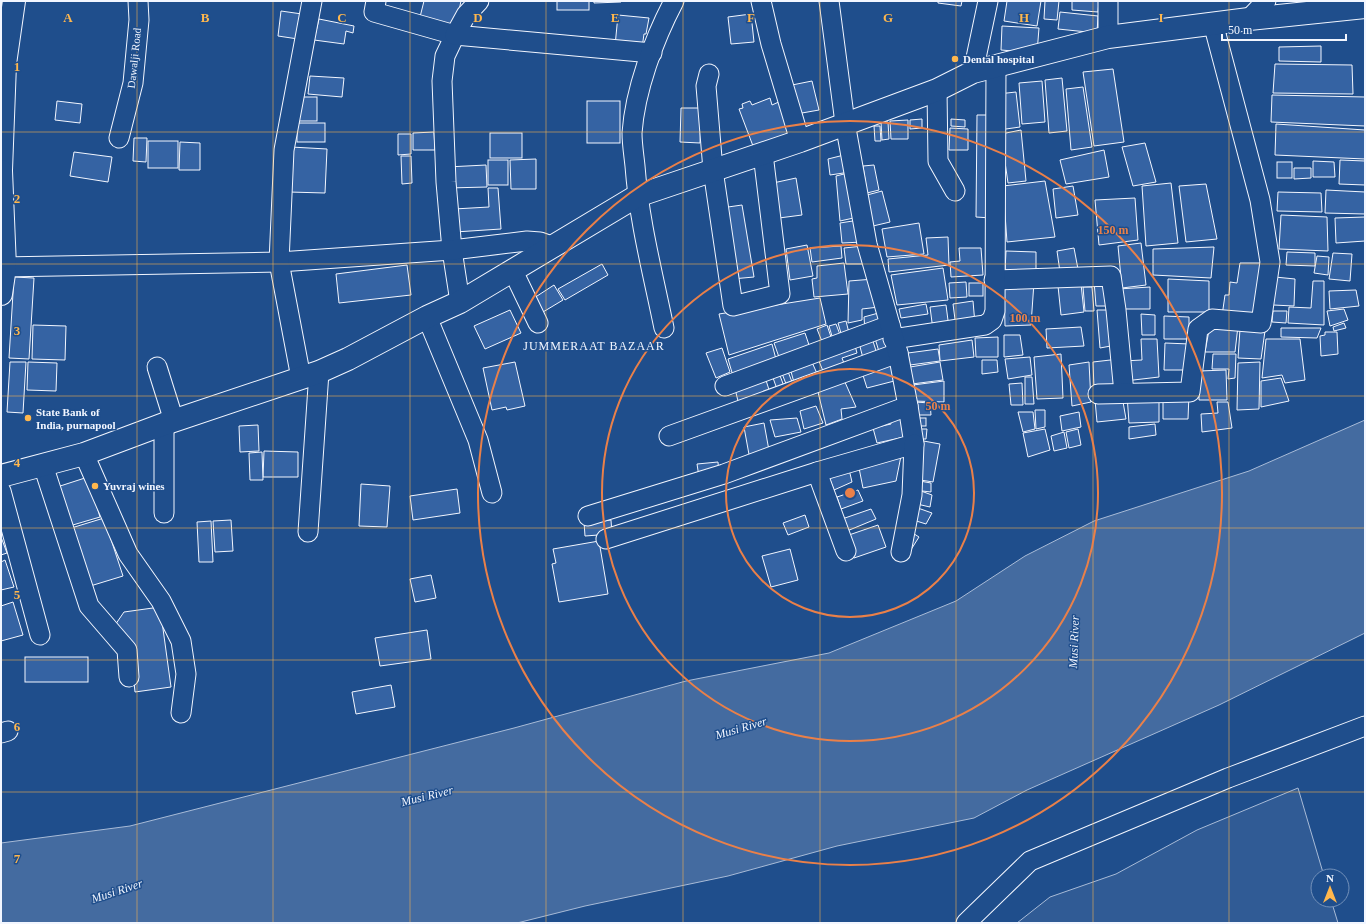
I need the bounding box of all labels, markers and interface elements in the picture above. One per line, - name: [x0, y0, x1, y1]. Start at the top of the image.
- text: A: [63, 10, 73, 25]
- text: B: [201, 10, 210, 25]
- text: C: [337, 10, 347, 25]
- text: D: [473, 10, 483, 25]
- text: E: [611, 10, 619, 25]
- text: F: [747, 10, 755, 25]
- text: G: [883, 10, 893, 25]
- text: H: [1019, 10, 1029, 25]
- text: I: [1158, 10, 1164, 25]
- scale bar: [1222, 16, 1346, 42]
- text: 50 m: [1228, 23, 1253, 37]
- street label: Dawalji Road: [125, 27, 143, 89]
- place label: Dental hospital: [963, 53, 1034, 65]
- marker: Dental hospital: [950, 54, 960, 64]
- text: 1: [14, 59, 20, 74]
- text: 2: [14, 191, 20, 206]
- text: 150 m: [1098, 223, 1129, 237]
- text: 100 m: [1010, 311, 1041, 325]
- text: 3: [14, 323, 21, 338]
- district label: JUMMERAAT BAZAAR: [523, 339, 665, 353]
- text: 50 m: [926, 399, 951, 413]
- place label: State Bank of India, purnapool: [36, 406, 115, 431]
- marker: State Bank of India, purnapool: [23, 413, 33, 423]
- text: 4: [14, 455, 21, 470]
- place label: Yuvraj wines: [103, 480, 165, 492]
- marker: Yuvraj wines: [90, 481, 100, 491]
- centre of rings: [843, 486, 857, 500]
- text: 5: [14, 587, 21, 602]
- water label: Musi River: [1066, 615, 1082, 670]
- water label: Musi River: [713, 714, 769, 742]
- text: 6: [14, 719, 21, 734]
- water label: Musi River: [399, 783, 455, 809]
- text: 7: [14, 851, 21, 866]
- north arrow: [1310, 868, 1350, 908]
- text: N: [1326, 872, 1334, 884]
- water label: Musi River: [89, 876, 145, 906]

